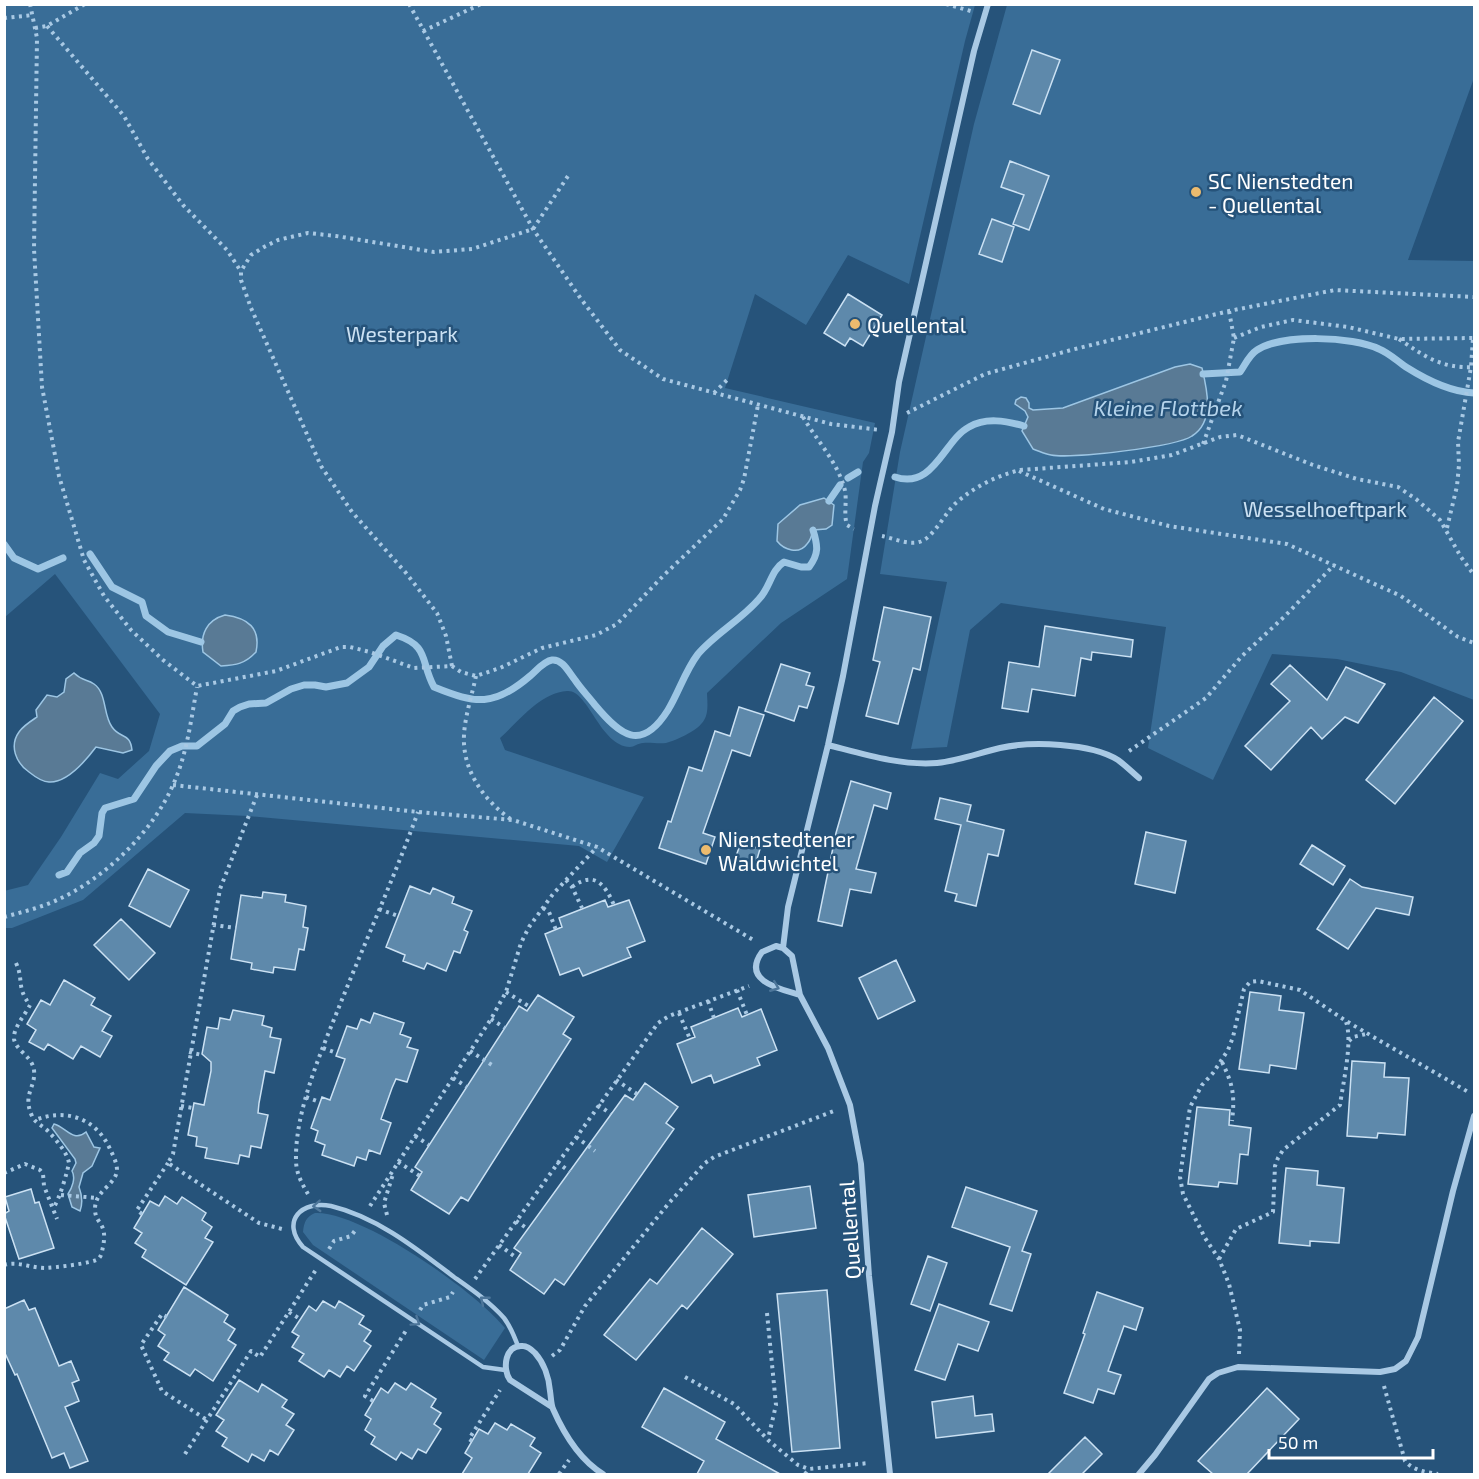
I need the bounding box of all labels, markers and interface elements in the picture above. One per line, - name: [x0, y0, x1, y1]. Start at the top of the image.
- place label: SC Nienstedten - Quellental: [1208, 168, 1353, 218]
- marker: SC Nienstedten - Quellental: [1189, 185, 1203, 199]
- place label: Quellental: [867, 312, 967, 338]
- marker: Quellental: [848, 317, 862, 331]
- park label: Westerpark: [346, 321, 458, 346]
- water label: Kleine Flottbek: [1093, 394, 1243, 420]
- park label: Wesselhoeftpark: [1243, 496, 1407, 521]
- place label: Nienstedtener Waldwichtel: [718, 826, 855, 875]
- marker: Nienstedtener Waldwichtel: [699, 843, 713, 857]
- one-way arrow: [769, 979, 779, 992]
- street label: Quellental: [833, 1179, 866, 1280]
- one-way arrow: [313, 1199, 322, 1212]
- one-way arrow: [480, 1296, 491, 1307]
- one-way arrow: [409, 1315, 420, 1326]
- scale bar: [1269, 1422, 1432, 1460]
- text: 50 m: [1278, 1431, 1318, 1453]

